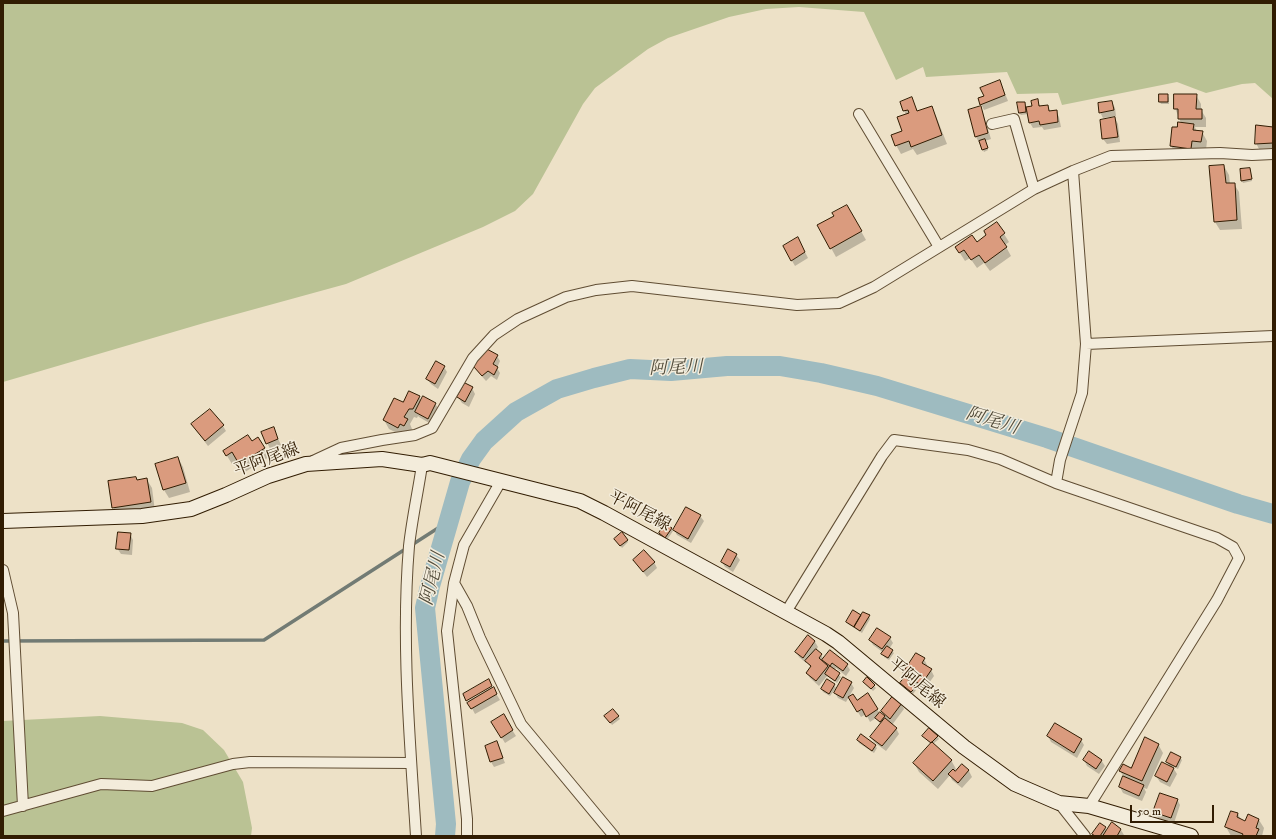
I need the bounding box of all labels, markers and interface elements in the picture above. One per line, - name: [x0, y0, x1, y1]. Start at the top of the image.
- water label: 阿尾川: [649, 357, 703, 381]
- water label: 阿尾川: [963, 404, 1021, 440]
- street label: 平阿尾線: [232, 440, 302, 482]
- street label: 平阿尾線: [604, 487, 674, 537]
- water label: 阿尾川: [417, 550, 451, 608]
- street label: 平阿尾線: [883, 654, 949, 714]
- scale bar: [1132, 797, 1216, 823]
- text: 50 m: [1137, 804, 1161, 819]

